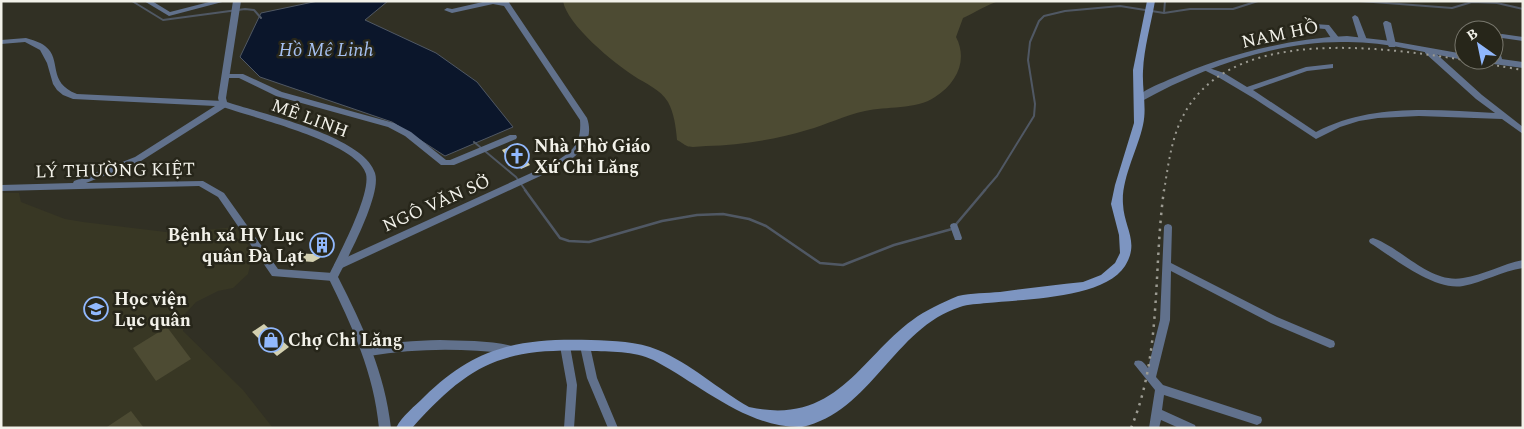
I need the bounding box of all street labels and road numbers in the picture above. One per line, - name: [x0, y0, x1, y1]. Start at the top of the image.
- street label: NAM HỒ: [1239, 13, 1321, 56]
- street label: MÊ LINH: [267, 92, 352, 145]
- street label: LÝ THƯỜNG KIỆT: [35, 156, 195, 185]
- street label: NGÔ VĂN SỞ: [378, 168, 494, 239]

